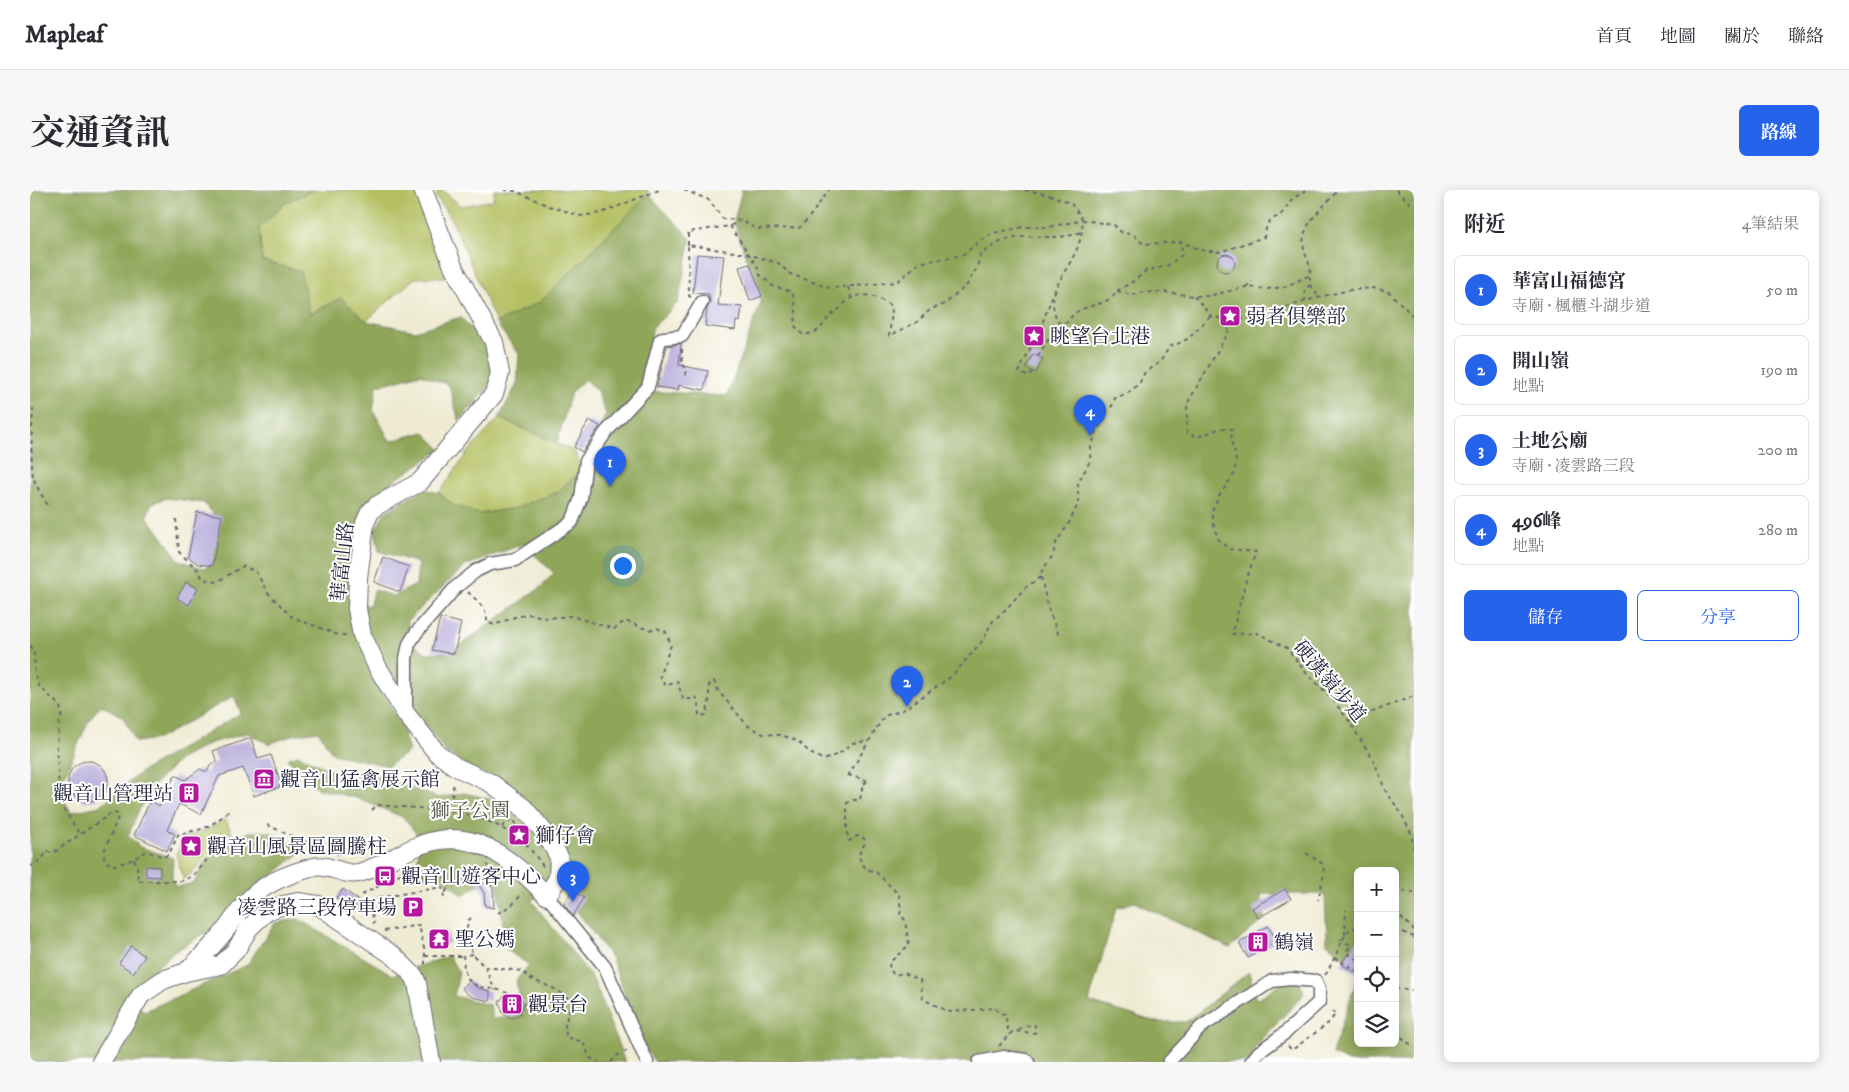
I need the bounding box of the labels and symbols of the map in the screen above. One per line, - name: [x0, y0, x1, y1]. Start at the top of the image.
- place icon: 弱者俱樂部: [1218, 304, 1242, 328]
- place label: 弱者俱樂部: [1246, 305, 1346, 330]
- place icon: 眺望台北港: [1022, 324, 1046, 348]
- place label: 眺望台北港: [1050, 325, 1150, 350]
- pin: 4: [1074, 395, 1106, 436]
- pin: 1: [594, 446, 626, 487]
- street label: 華富山路: [327, 521, 360, 603]
- your location: [610, 553, 636, 579]
- street label: 硬漢嶺步道: [1287, 636, 1371, 728]
- pin: 2: [891, 666, 923, 707]
- museum icon: 觀音山猛禽展示館: [252, 767, 276, 791]
- place label: 觀音山猛禽展示館: [280, 768, 440, 793]
- building icon: 觀音山管理站: [177, 781, 201, 805]
- place label: 觀音山管理站: [53, 782, 173, 807]
- park label: 獅子公園: [430, 799, 510, 824]
- place icon: 獅仔會: [507, 823, 531, 847]
- place label: 獅仔會: [535, 824, 595, 849]
- place icon: 觀音山風景區圖騰柱: [179, 834, 203, 858]
- place label: 觀音山風景區圖騰柱: [207, 835, 387, 860]
- pin: 3: [557, 861, 589, 902]
- bus stop icon: 觀音山遊客中心: [373, 864, 397, 888]
- place label: 觀音山遊客中心: [401, 865, 541, 890]
- parking icon: 凌雲路三段停車場: [401, 895, 425, 919]
- place label: 凌雲路三段停車場: [237, 896, 397, 921]
- temple icon: 聖公媽: [427, 927, 451, 951]
- place label: 聖公媽: [455, 928, 515, 953]
- building icon: 鶴嶺: [1246, 930, 1270, 954]
- place label: 鶴嶺: [1274, 931, 1314, 956]
- building icon: 觀景台: [500, 992, 524, 1016]
- place label: 觀景台: [528, 993, 588, 1018]

